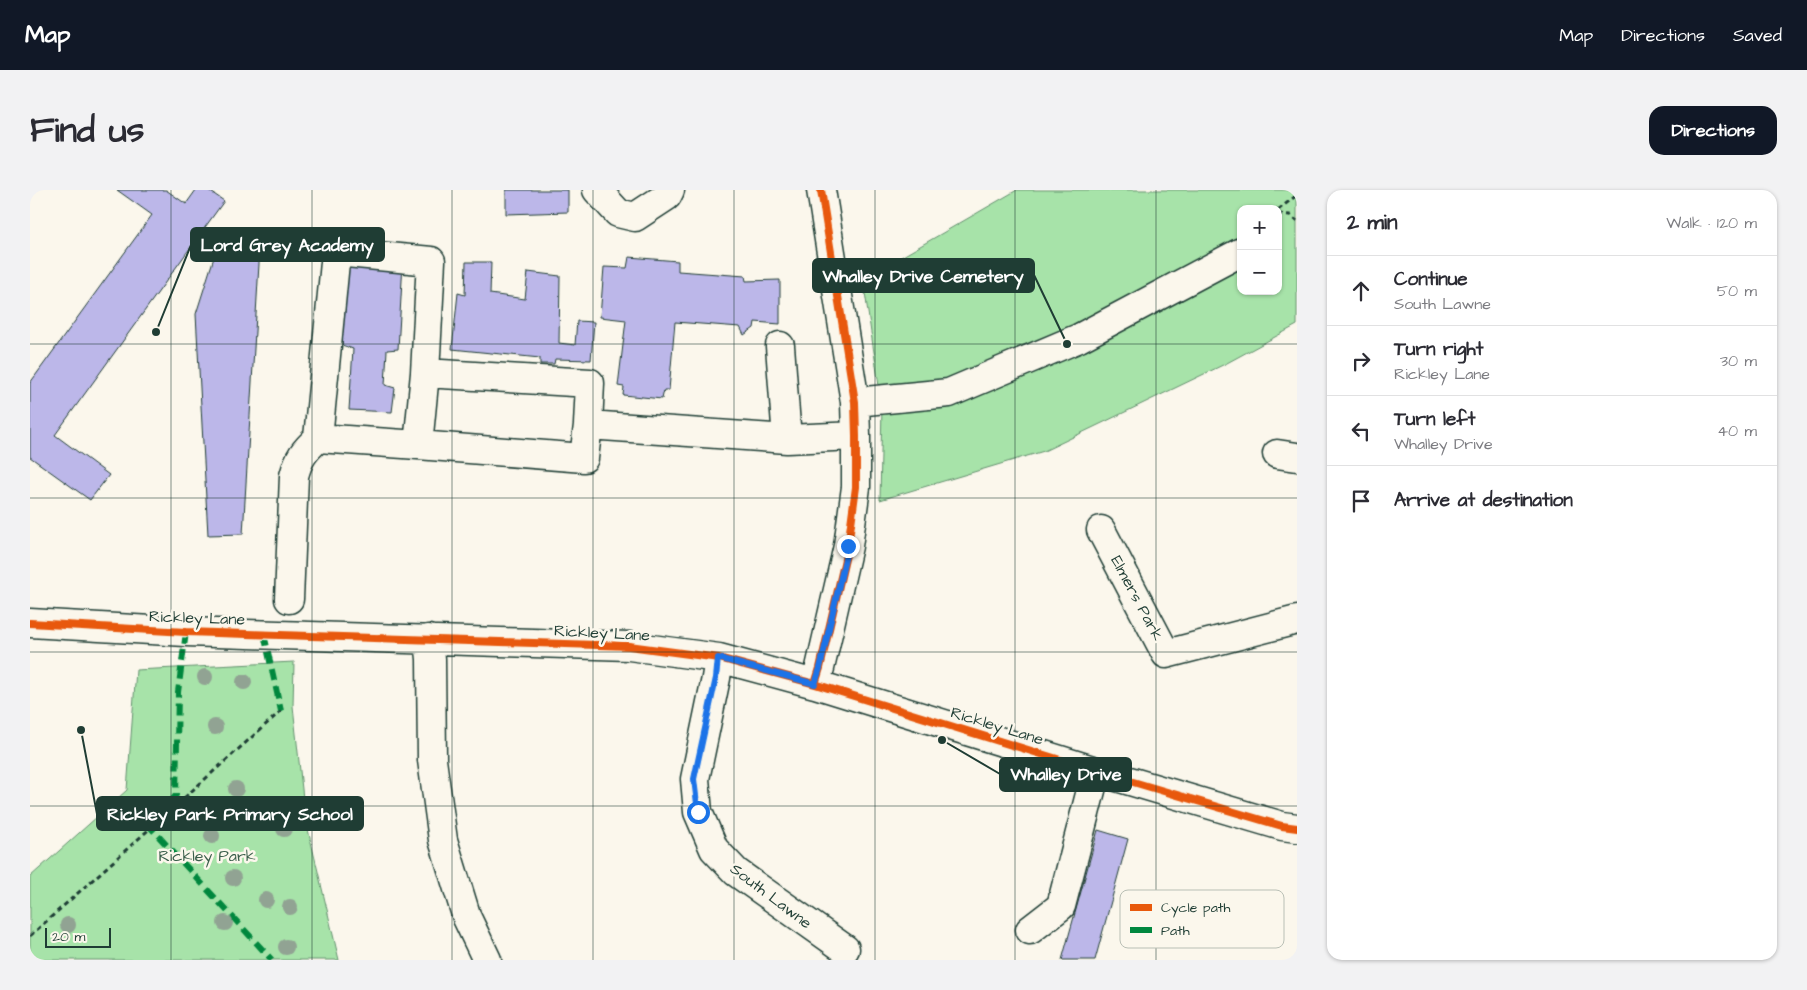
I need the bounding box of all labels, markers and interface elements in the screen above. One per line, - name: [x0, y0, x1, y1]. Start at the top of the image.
- text: Map: [25, 18, 70, 52]
- text: Map: [1559, 23, 1593, 48]
- text: Directions: [1621, 23, 1705, 48]
- text: Saved: [1733, 23, 1782, 48]
- text: Find us: [30, 106, 144, 155]
- button: Directions: [1649, 106, 1777, 155]
- map controls: [1237, 205, 1282, 295]
- button: +: [1237, 205, 1282, 250]
- text: 2 min: [1347, 208, 1397, 237]
- text: Walk · 120 m: [1666, 212, 1757, 234]
- callout: Lord Grey Academy: [191, 228, 384, 261]
- text: Lord Grey Academy: [200, 233, 374, 259]
- button: −: [1237, 250, 1282, 295]
- callout: Whalley Drive Cemetery: [813, 259, 1034, 292]
- text: Whalley Drive Cemetery: [821, 264, 1024, 290]
- text: Continue: [1394, 266, 1468, 293]
- icon: ahead: [1347, 277, 1375, 305]
- text: 50 m: [1717, 280, 1757, 302]
- text: South Lawne: [1394, 293, 1491, 315]
- text: Turn right: [1394, 336, 1483, 363]
- icon: right: [1347, 347, 1375, 375]
- text: 30 m: [1720, 350, 1757, 372]
- text: Rickley Lane: [1394, 363, 1490, 385]
- text: Turn left: [1394, 406, 1475, 433]
- icon: left: [1347, 417, 1375, 445]
- text: 40 m: [1717, 420, 1757, 442]
- text: Whalley Drive: [1394, 433, 1493, 455]
- icon: arrive: [1347, 487, 1375, 515]
- text: Arrive at destination: [1394, 487, 1573, 514]
- route end: [837, 535, 860, 558]
- street label: Elmers Park: [1105, 552, 1169, 645]
- street label: Rickley Lane: [149, 605, 246, 632]
- street label: Rickley Lane: [553, 620, 651, 648]
- street label: Rickley Lane: [948, 701, 1046, 752]
- callout: Whalley Drive: [1000, 758, 1131, 791]
- text: Whalley Drive: [1010, 762, 1122, 788]
- callout: Rickley Park Primary School: [97, 797, 363, 830]
- route start: [687, 801, 710, 824]
- text: Rickley Park Primary School: [107, 802, 353, 828]
- park label: Rickley Park: [158, 845, 256, 868]
- street label: South Lawne: [726, 858, 817, 934]
- legend: [1120, 890, 1284, 948]
- text: Cycle path: [1161, 898, 1230, 918]
- text: Path: [1161, 921, 1190, 941]
- scale bar: [45, 925, 111, 948]
- text: 20 m: [52, 927, 85, 947]

